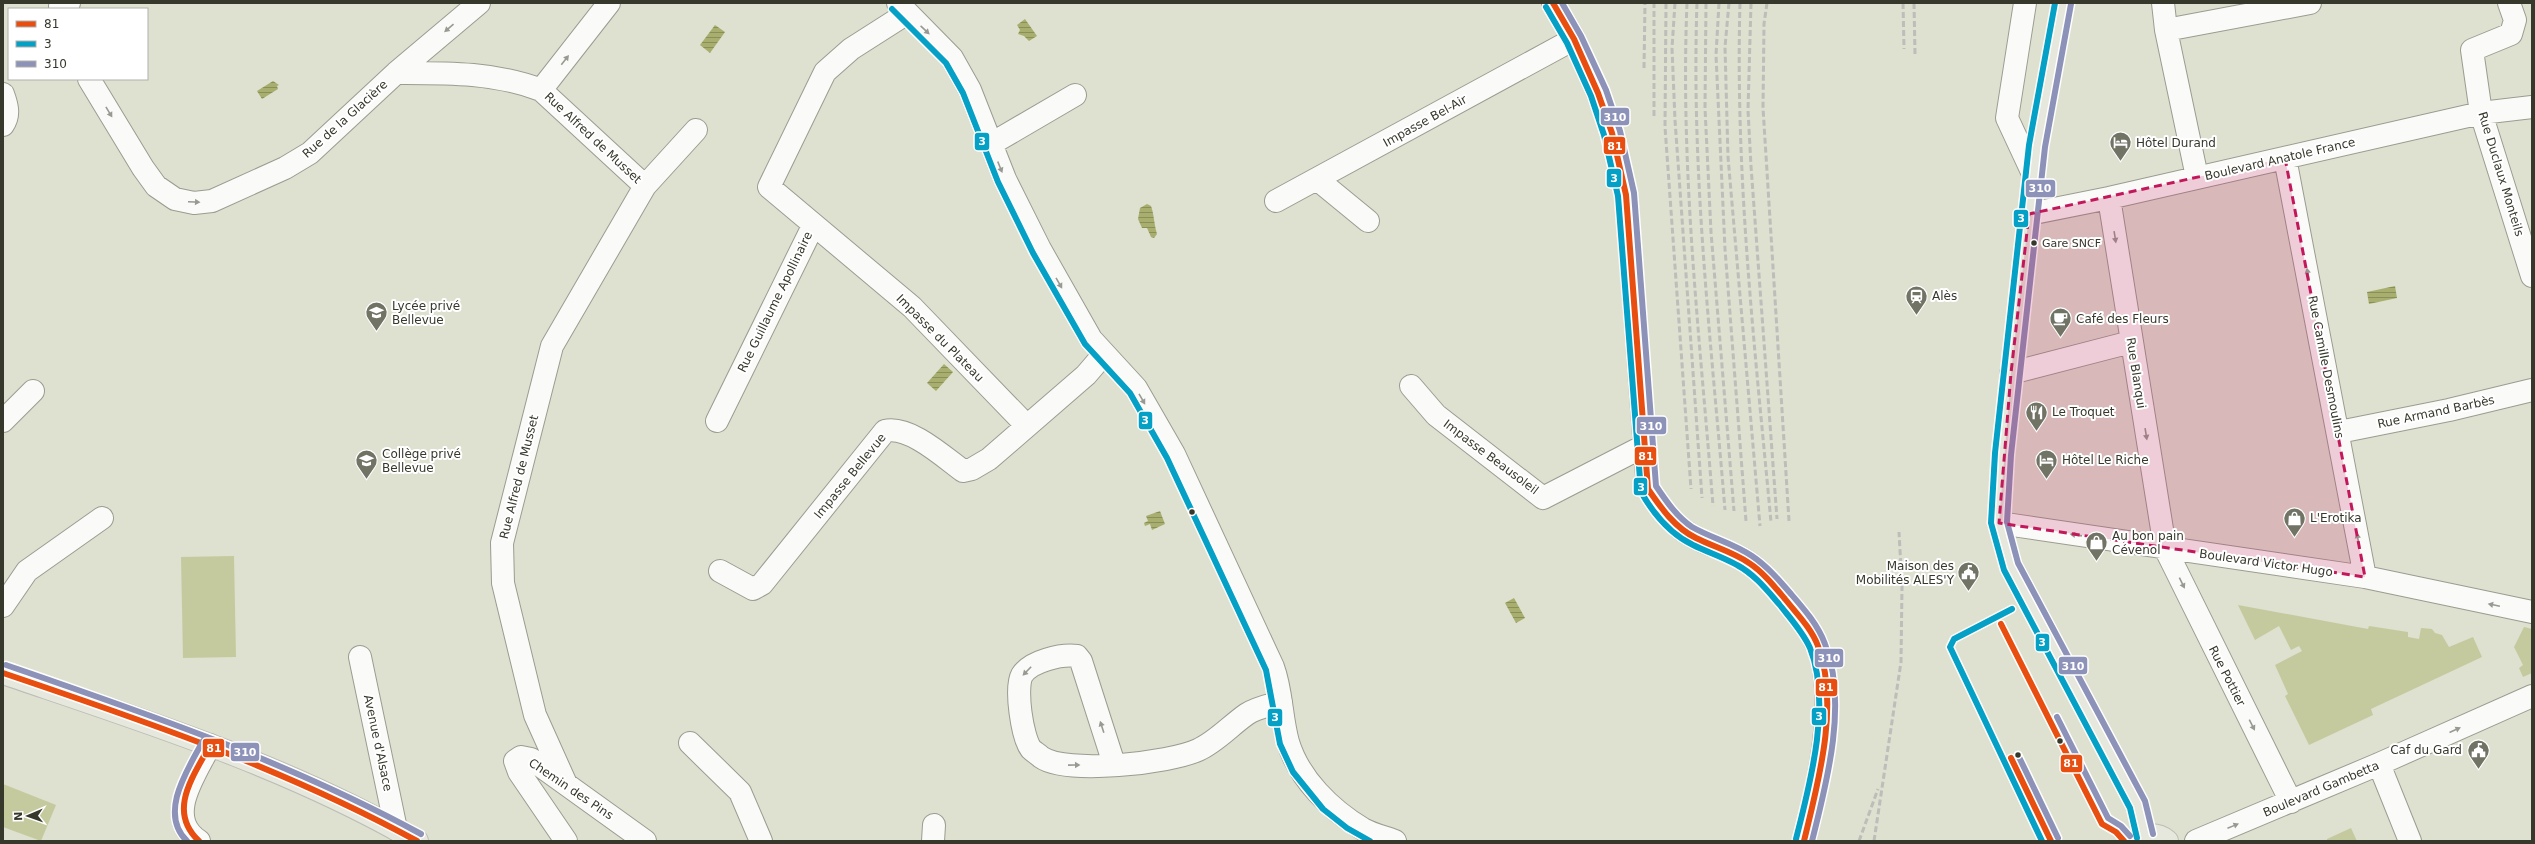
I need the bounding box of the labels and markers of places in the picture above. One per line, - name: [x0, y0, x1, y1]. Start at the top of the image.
- hotel icon: Hôtel Durand: [2107, 130, 2133, 163]
- place label: Hôtel Durand: [2136, 136, 2216, 150]
- place label: Gare SNCF: [2042, 237, 2101, 250]
- marker: Gare SNCF: [2029, 238, 2039, 248]
- station icon: Alès: [1904, 283, 1930, 316]
- place label: Alès: [1932, 289, 1957, 303]
- place label: Lycée privé Bellevue: [392, 299, 460, 327]
- school or university icon: Lycée privé Bellevue: [363, 300, 389, 333]
- cafe icon: Café des Fleurs: [2047, 306, 2073, 339]
- place label: Café des Fleurs: [2076, 312, 2169, 326]
- restaurant icon: Le Troquet: [2024, 399, 2050, 432]
- place label: Le Troquet: [2052, 405, 2115, 419]
- place label: Collège privé Bellevue: [382, 447, 461, 475]
- hotel icon: Hôtel Le Riche: [2033, 447, 2059, 480]
- school or university icon: Collège privé Bellevue: [353, 448, 379, 481]
- place label: Hôtel Le Riche: [2062, 453, 2149, 467]
- shop icon: L'Erotika: [2281, 505, 2307, 538]
- unlabelled marker: [1187, 507, 1197, 517]
- place label: L'Erotika: [2310, 511, 2362, 525]
- place label: Au bon pain Cévenol: [2112, 529, 2184, 557]
- shop icon: Au bon pain Cévenol: [2084, 530, 2110, 563]
- place label: Maison des Mobilités ALES'Y: [1856, 559, 1955, 587]
- public building icon: Maison des Mobilités ALES'Y: [1956, 560, 1982, 593]
- unlabelled marker: [2055, 736, 2065, 746]
- public building icon: Caf du Gard: [2465, 737, 2491, 770]
- place label: Caf du Gard: [2390, 743, 2462, 757]
- unlabelled marker: [2013, 750, 2023, 760]

